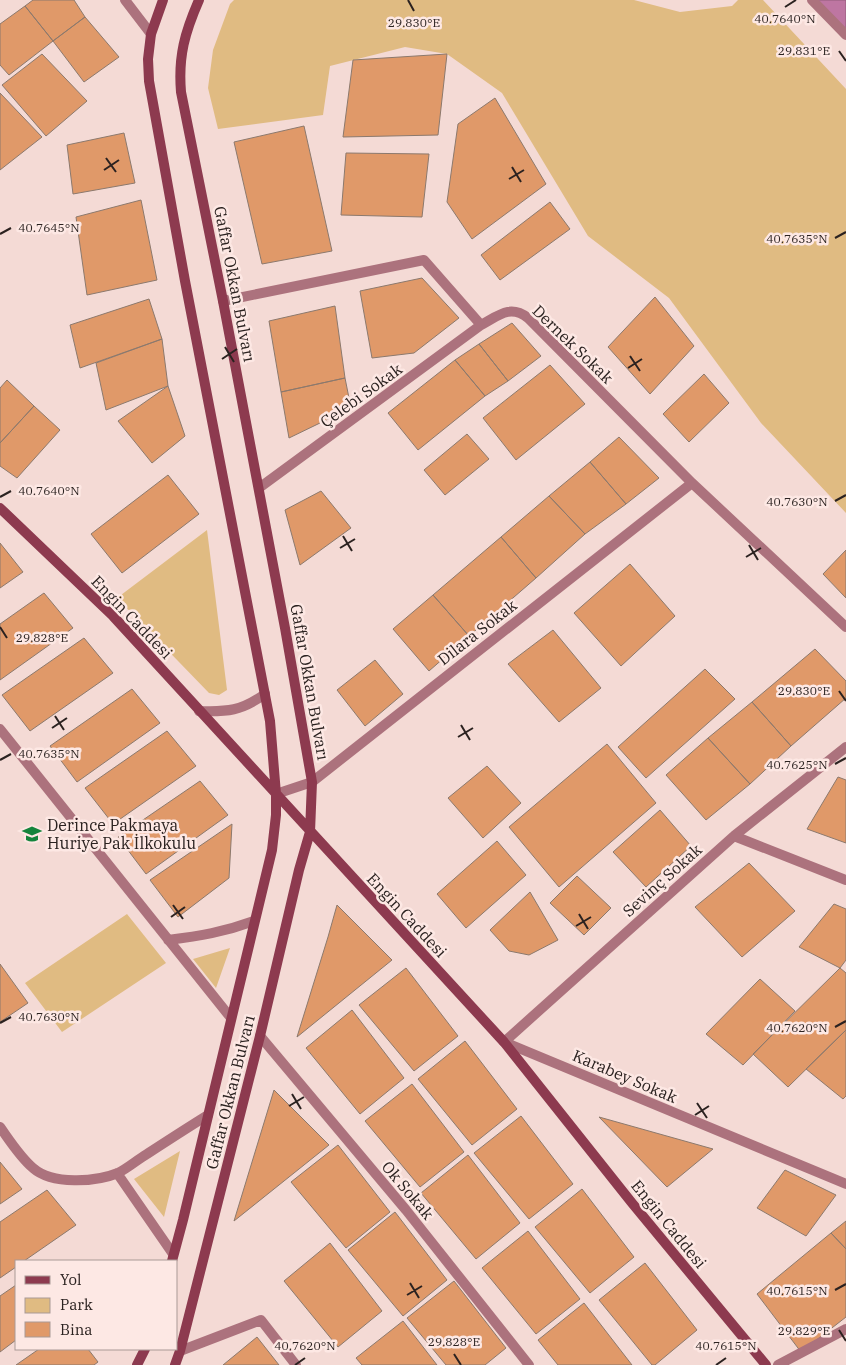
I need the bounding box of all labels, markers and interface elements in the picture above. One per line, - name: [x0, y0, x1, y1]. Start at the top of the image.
- text: 40.7640°N: [754, 11, 816, 26]
- text: 29.830°E: [388, 15, 440, 30]
- text: 29.831°E: [778, 43, 830, 58]
- street label: Gaffar Okkan Bulvarı: [210, 204, 260, 364]
- text: 40.7645°N: [18, 220, 80, 235]
- text: 40.7635°N: [766, 231, 828, 246]
- street label: Dernek Sokak: [528, 300, 618, 388]
- street label: Çelebi Sokak: [316, 358, 406, 431]
- text: 40.7640°N: [18, 483, 80, 498]
- text: 40.7630°N: [766, 494, 828, 509]
- street label: Engin Caddesi: [87, 571, 177, 663]
- street label: Dilara Sokak: [433, 594, 521, 669]
- street label: Gaffar Okkan Bulvarı: [286, 602, 334, 762]
- text: 29.828°E: [16, 630, 68, 645]
- text: 29.830°E: [778, 683, 830, 698]
- text: 40.7635°N: [18, 746, 80, 761]
- text: 40.7625°N: [766, 757, 828, 772]
- place label: Derince Pakmaya Huriye Pak İlkokulu: [47, 815, 196, 853]
- school or university icon: Derince Pakmaya Huriye Pak İlkokulu: [21, 823, 43, 845]
- street label: Sevinç Sokak: [618, 839, 706, 921]
- street label: Engin Caddesi: [363, 869, 451, 961]
- text: 40.7630°N: [18, 1009, 80, 1024]
- street label: Gaffar Okkan Bulvarı: [201, 1013, 259, 1171]
- text: 40.7620°N: [766, 1020, 828, 1035]
- street label: Karabey Sokak: [570, 1045, 681, 1107]
- street label: Ok Sokak: [378, 1157, 439, 1224]
- street label: Engin Caddesi: [627, 1176, 711, 1272]
- legend: [15, 1260, 178, 1350]
- text: Yol: [60, 1270, 81, 1289]
- text: 40.7615°N: [766, 1283, 828, 1298]
- text: Park: [60, 1295, 93, 1314]
- text: Bina: [60, 1320, 93, 1339]
- text: 29.829°E: [778, 1323, 830, 1338]
- text: 29.828°E: [428, 1334, 480, 1349]
- text: 40.7620°N: [274, 1338, 336, 1353]
- text: 40.7615°N: [695, 1338, 757, 1353]

